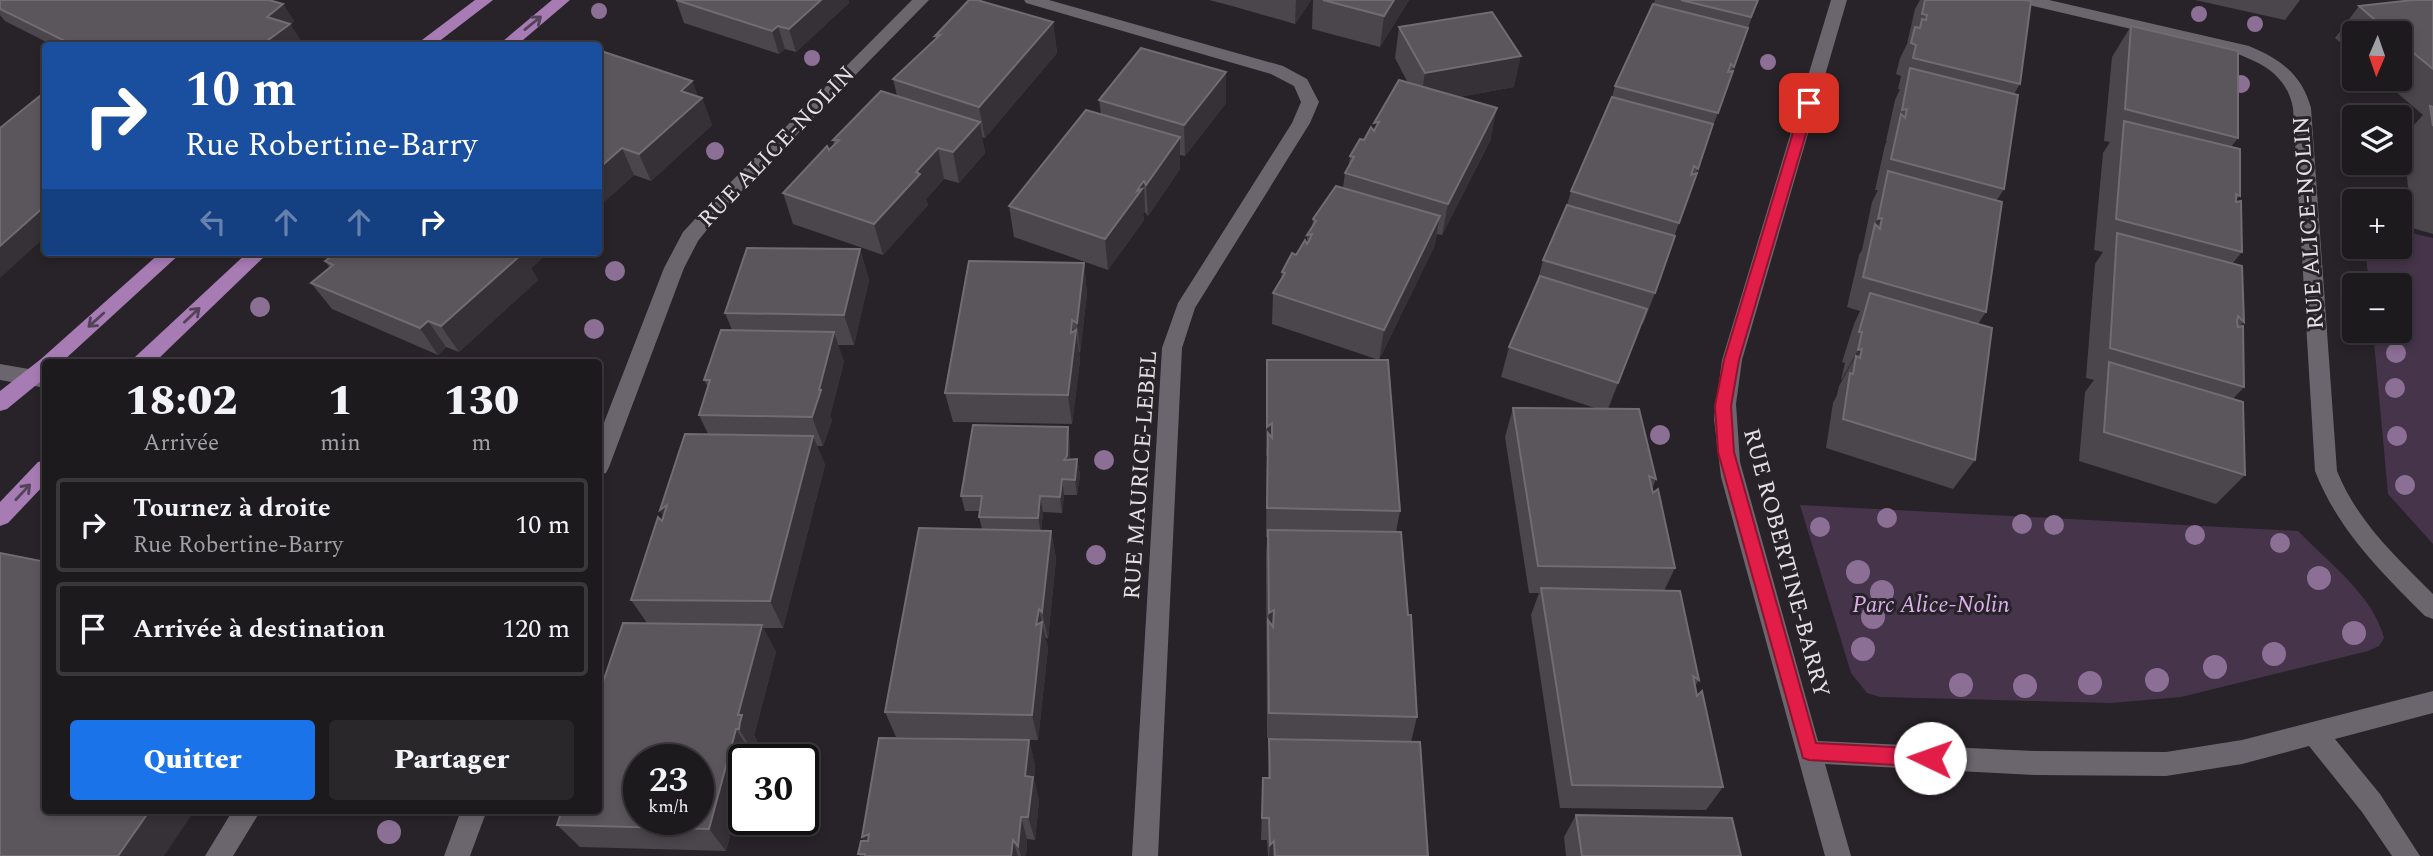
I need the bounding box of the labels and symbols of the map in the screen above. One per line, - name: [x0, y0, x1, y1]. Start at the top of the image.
- one-way arrow: [524, 15, 542, 30]
- north arrow: [2342, 21, 2412, 91]
- street label: RUE ALICE-NOLIN: [690, 58, 864, 236]
- pin: [1779, 73, 1839, 133]
- street label: RUE ALICE-NOLIN: [2284, 115, 2334, 331]
- one-way arrow: [183, 307, 201, 323]
- one-way arrow: [87, 312, 105, 328]
- street label: RUE MAURICE-LEBEL: [1115, 349, 1167, 601]
- street label: RUE ROBERTINE-BARRY: [1733, 425, 1839, 701]
- one-way arrow: [14, 484, 31, 501]
- park label: Parc Alice-Nolin: [1852, 588, 2010, 623]
- position arrow: [1893, 721, 1967, 795]
- speed limit sign: 30: [728, 744, 819, 835]

